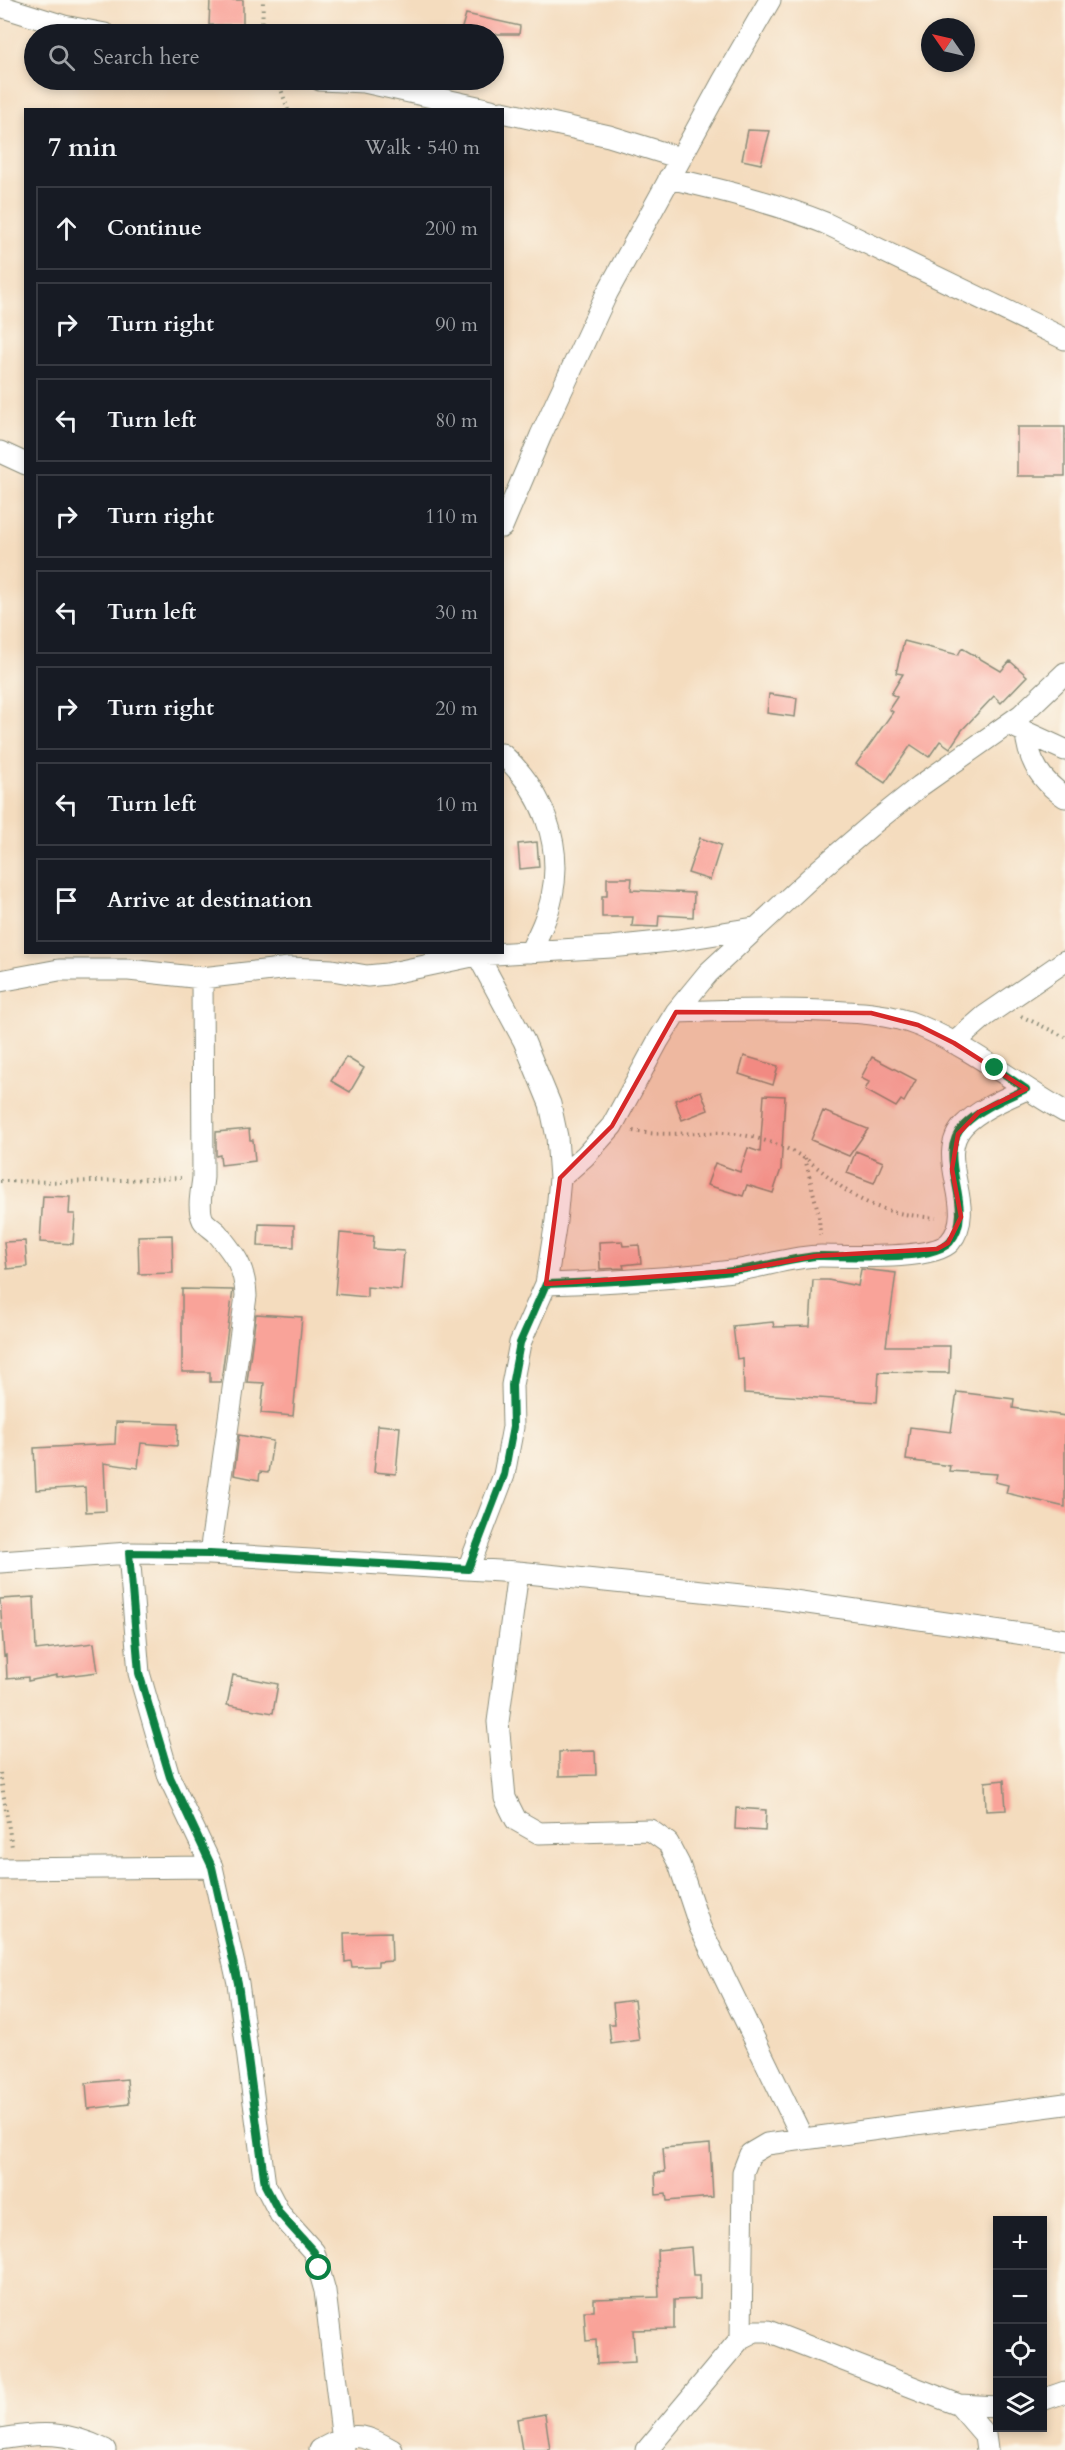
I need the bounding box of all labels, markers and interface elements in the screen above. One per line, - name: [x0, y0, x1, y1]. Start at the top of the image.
- north arrow: [921, 18, 975, 72]
- search box: [24, 24, 504, 90]
- icon: search: [45, 41, 78, 74]
- text: Search here: [93, 42, 200, 72]
- text: 7 min: [48, 130, 117, 165]
- text: Walk · 540 m: [365, 134, 480, 161]
- icon: ahead: [50, 212, 83, 245]
- text: Continue: [107, 213, 202, 243]
- text: 200 m: [425, 215, 478, 242]
- icon: right: [50, 308, 83, 341]
- text: Turn right: [107, 309, 214, 339]
- text: 90 m: [435, 311, 478, 338]
- icon: left: [50, 404, 83, 437]
- text: Turn left: [107, 405, 196, 435]
- text: 80 m: [435, 407, 478, 434]
- icon: right: [50, 500, 83, 533]
- text: Turn right: [107, 501, 214, 531]
- text: 110 m: [425, 503, 478, 530]
- icon: left: [50, 596, 83, 629]
- text: Turn left: [107, 597, 196, 627]
- text: 30 m: [435, 599, 478, 626]
- icon: right: [50, 692, 83, 725]
- text: Turn right: [107, 693, 214, 723]
- text: 20 m: [435, 695, 478, 722]
- icon: left: [50, 788, 83, 821]
- text: Turn left: [107, 789, 196, 819]
- text: 10 m: [435, 791, 478, 818]
- icon: arrive: [50, 884, 83, 917]
- text: Arrive at destination: [107, 885, 312, 915]
- route end: [981, 1054, 1007, 1080]
- map controls: [993, 2216, 1047, 2432]
- button: +: [993, 2216, 1047, 2270]
- route start: [305, 2254, 331, 2280]
- button: −: [993, 2270, 1047, 2324]
- button: locate: [993, 2324, 1047, 2378]
- button: layers: [993, 2378, 1047, 2432]

